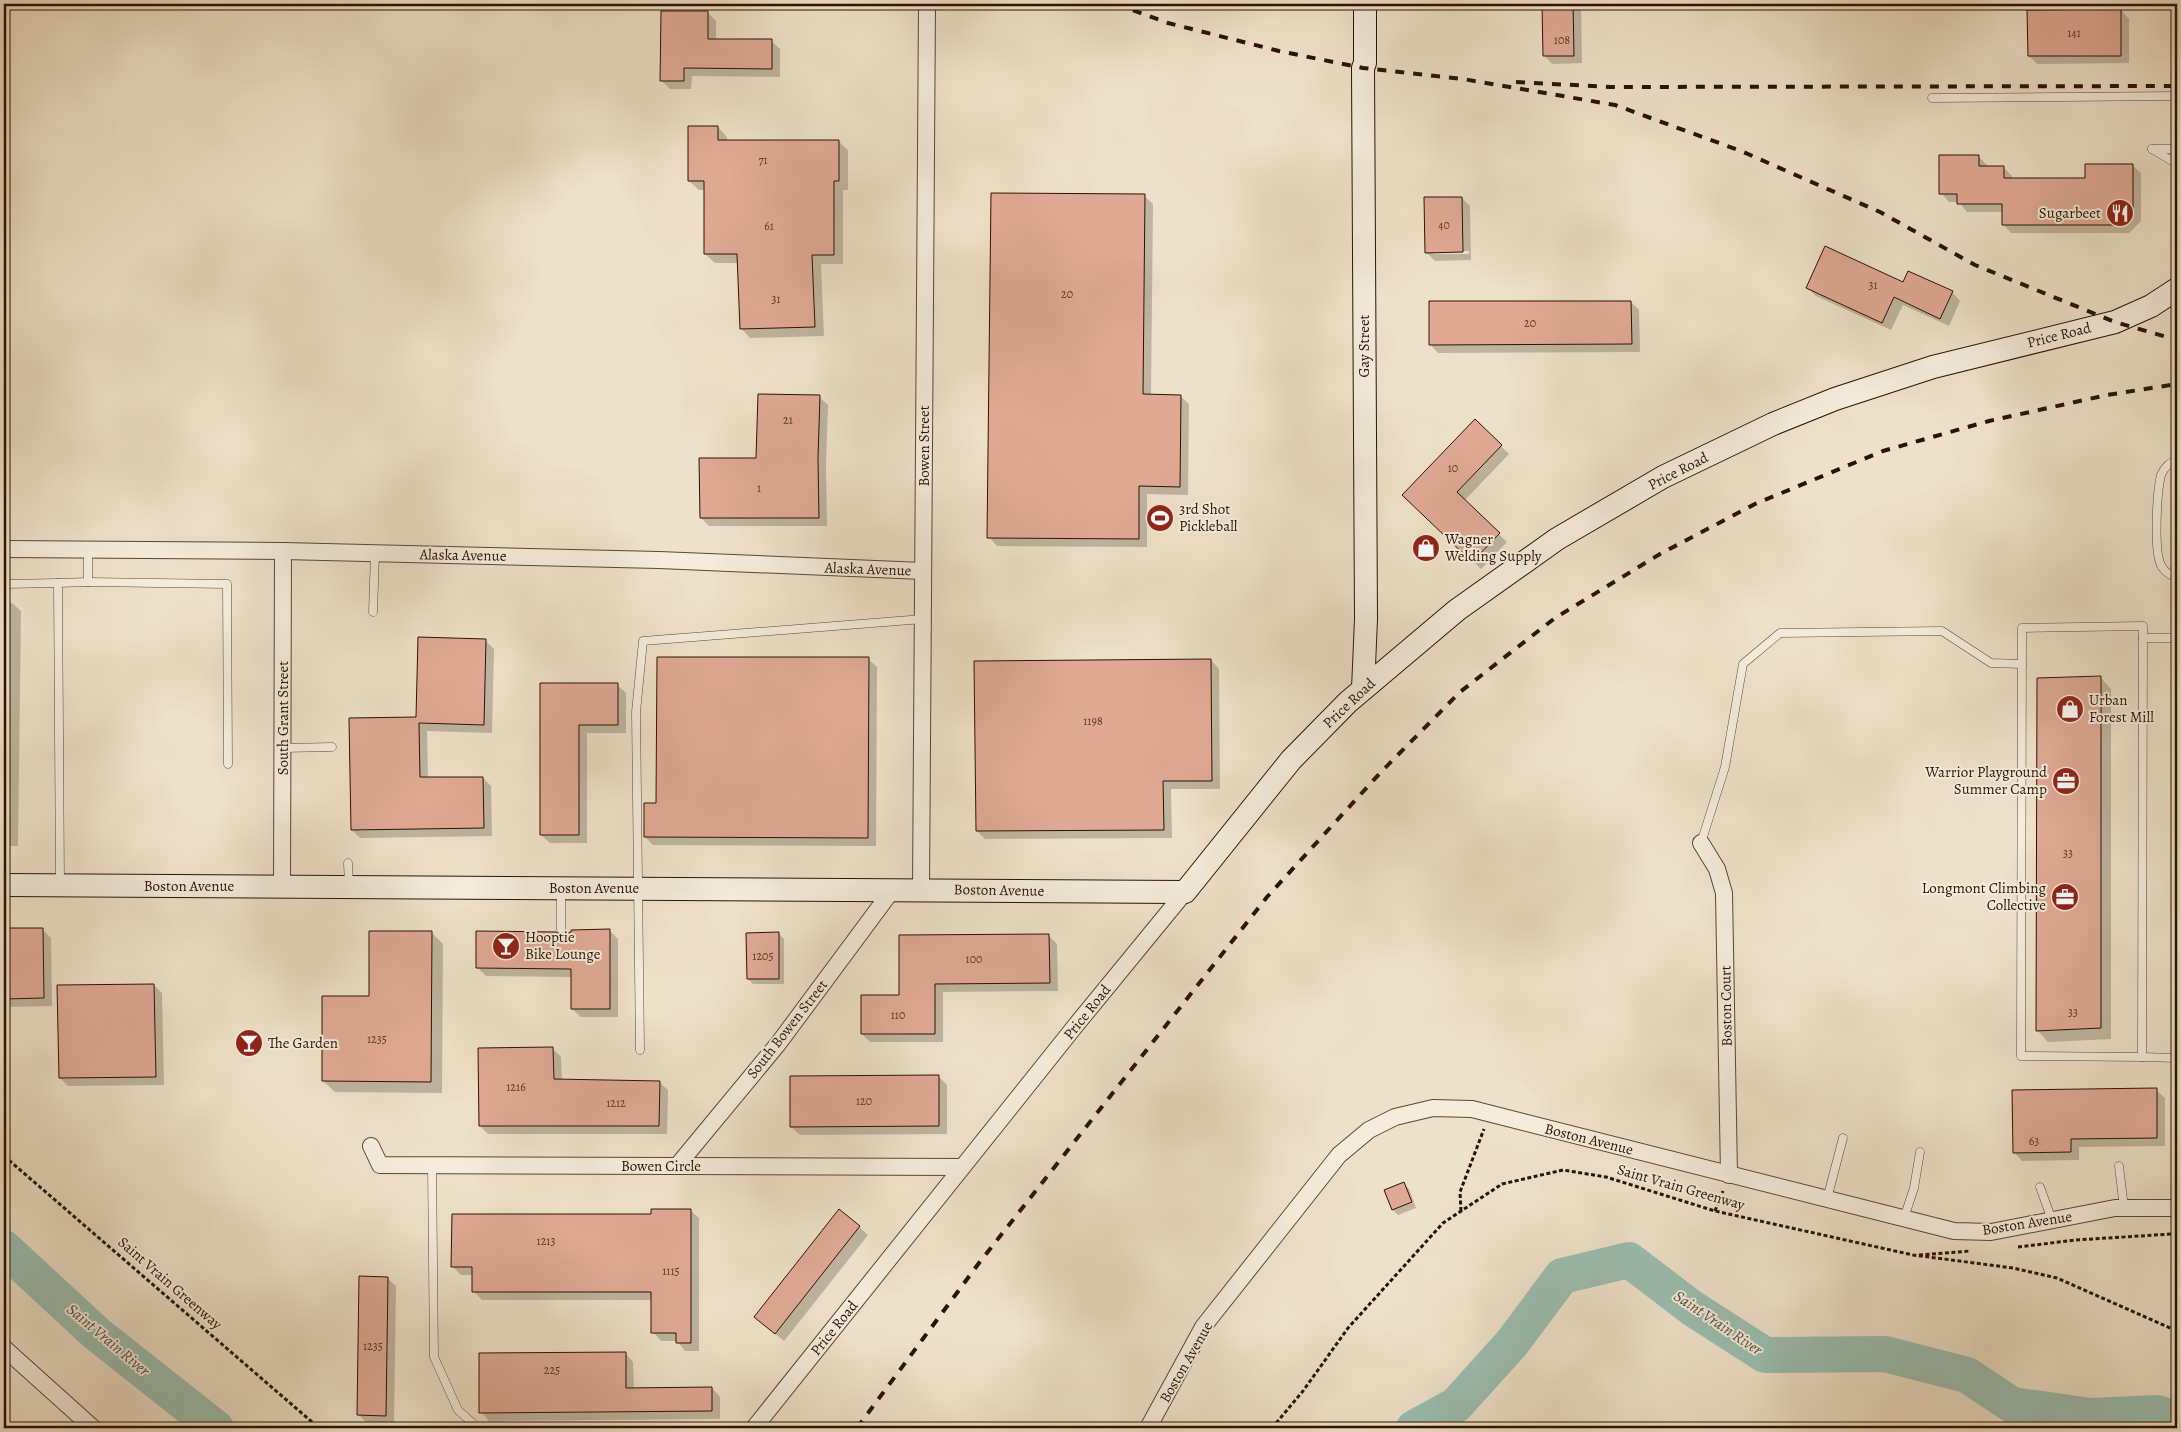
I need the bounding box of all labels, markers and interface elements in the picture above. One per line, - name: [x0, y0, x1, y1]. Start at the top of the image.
- house number: 141: [2067, 25, 2081, 41]
- house number: 108: [1554, 32, 1570, 48]
- house number: 71: [758, 152, 768, 168]
- restaurant icon: Sugarbeet: [2105, 198, 2135, 228]
- place label: Sugarbeet: [2039, 203, 2101, 223]
- house number: 40: [1438, 217, 1450, 233]
- house number: 61: [764, 218, 774, 234]
- house number: 31: [1868, 277, 1878, 293]
- house number: 20: [1061, 286, 1073, 302]
- house number: 31: [771, 291, 781, 307]
- street label: Gay Street: [1354, 314, 1374, 378]
- house number: 20: [1524, 315, 1536, 331]
- street label: Price Road: [2025, 317, 2094, 353]
- street label: Bowen Street: [914, 405, 934, 487]
- house number: 21: [783, 412, 793, 428]
- street label: Price Road: [1644, 447, 1712, 495]
- house number: 10: [1448, 460, 1458, 476]
- house number: 1: [757, 480, 761, 496]
- place label: 3rd Shot Pickleball: [1179, 499, 1238, 536]
- sports icon: 3rd Shot Pickleball: [1145, 503, 1175, 533]
- place label: Wagner Welding Supply: [1444, 529, 1542, 566]
- shop icon: Wagner Welding Supply: [1411, 533, 1441, 563]
- street label: Alaska Avenue: [418, 544, 507, 566]
- street label: Alaska Avenue: [823, 557, 912, 581]
- street label: South Grant Street: [273, 661, 293, 775]
- street label: Price Road: [1318, 673, 1380, 733]
- place label: Urban Forest Mill: [2089, 690, 2154, 727]
- shop icon: Urban Forest Mill: [2055, 694, 2085, 724]
- house number: 1198: [1083, 713, 1103, 729]
- place label: Warrior Playground Summer Camp: [1924, 762, 2048, 799]
- office icon: Warrior Playground Summer Camp: [2051, 766, 2081, 796]
- house number: 33: [2063, 845, 2073, 861]
- street label: Boston Avenue: [144, 876, 235, 896]
- street label: Boston Avenue: [549, 878, 640, 898]
- place label: Longmont Climbing Collective: [1922, 878, 2046, 915]
- street label: Boston Avenue: [954, 879, 1045, 901]
- office icon: Longmont Climbing Collective: [2050, 882, 2080, 912]
- place label: Hooptie Bike Lounge: [525, 927, 601, 964]
- bar icon: Hooptie Bike Lounge: [491, 931, 521, 961]
- house number: 1205: [752, 948, 774, 964]
- house number: 100: [966, 951, 982, 967]
- street label: Boston Court: [1715, 965, 1737, 1047]
- street label: South Bowen Street: [742, 975, 832, 1083]
- street label: Price Road: [1059, 980, 1116, 1044]
- house number: 33: [2068, 1004, 2078, 1020]
- house number: 110: [891, 1007, 905, 1023]
- bar icon: The Garden: [234, 1028, 264, 1058]
- house number: 1235: [367, 1031, 387, 1047]
- place label: The Garden: [268, 1033, 338, 1053]
- house number: 1216: [506, 1079, 526, 1095]
- house number: 120: [856, 1093, 872, 1109]
- house number: 1212: [606, 1095, 626, 1111]
- street label: Boston Avenue: [1543, 1118, 1636, 1160]
- house number: 63: [2029, 1133, 2039, 1149]
- street label: Bowen Circle: [621, 1156, 701, 1176]
- street label: Saint Vrain Greenway: [1615, 1159, 1747, 1215]
- street label: Boston Avenue: [1981, 1206, 2074, 1240]
- street label: Saint Vrain Greenway: [114, 1232, 227, 1334]
- house number: 1213: [537, 1233, 555, 1249]
- house number: 1115: [662, 1263, 680, 1279]
- water label: Saint Vrain River: [1670, 1285, 1767, 1361]
- street label: Price Road: [806, 1296, 863, 1360]
- water label: Saint Vrain River: [62, 1299, 155, 1382]
- street label: Boston Avenue: [1155, 1318, 1217, 1406]
- house number: 1235: [363, 1338, 383, 1354]
- house number: 225: [544, 1362, 560, 1378]

